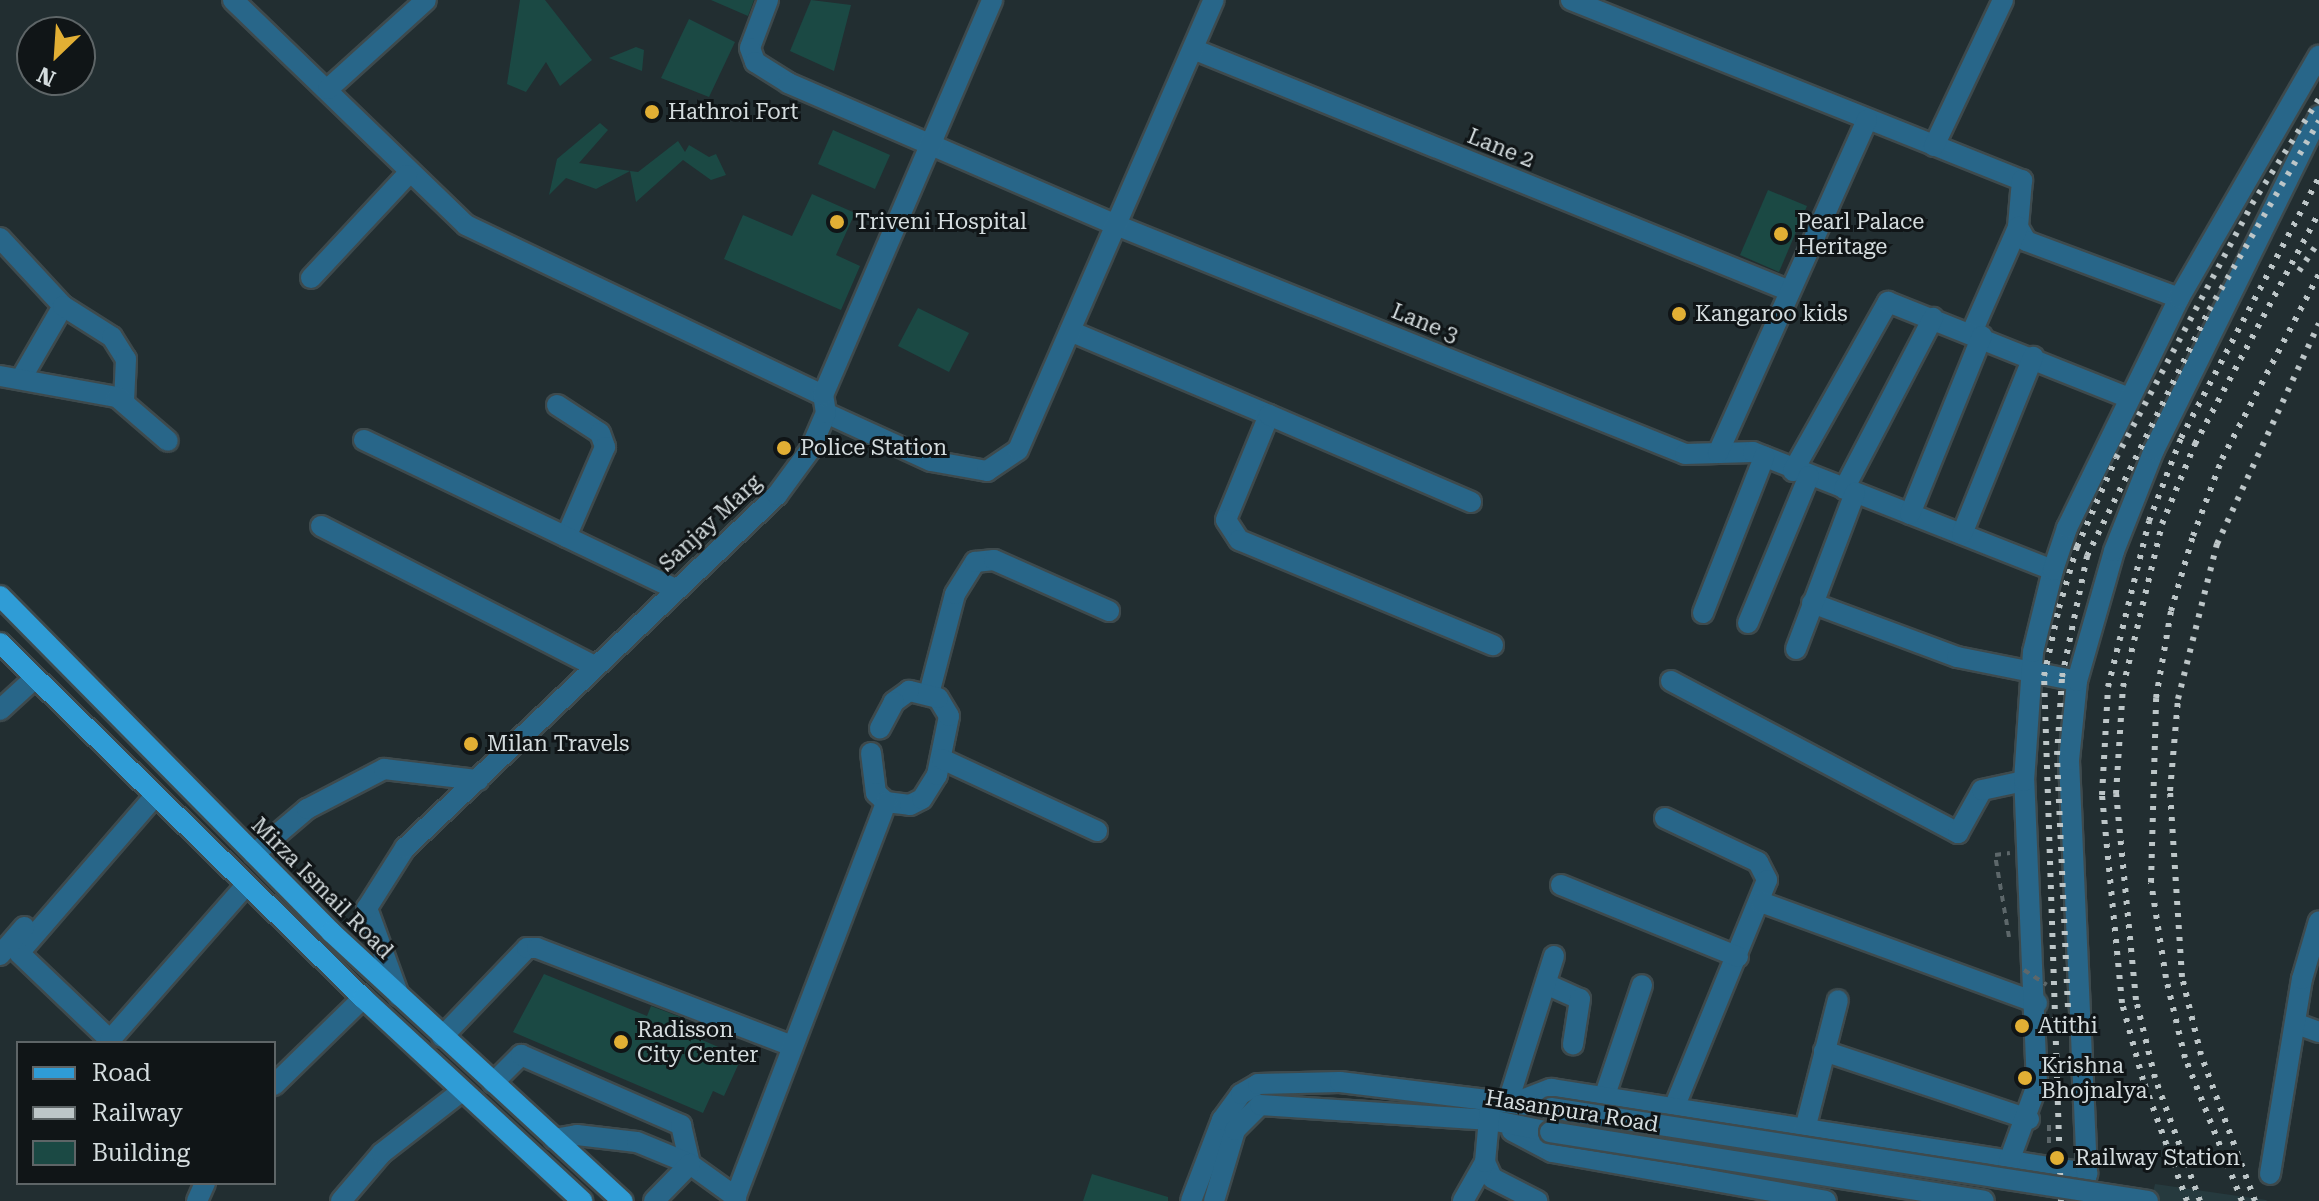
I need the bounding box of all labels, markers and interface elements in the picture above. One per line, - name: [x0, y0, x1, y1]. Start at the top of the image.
- north arrow: [16, 16, 96, 96]
- text: N: [34, 61, 59, 91]
- place label: Hathroi Fort: [668, 99, 798, 125]
- marker: Hathroi Fort: [643, 103, 661, 121]
- street label: Lane 2: [1464, 123, 1538, 173]
- place label: Pearl Palace Heritage: [1797, 208, 1924, 260]
- place label: Triveni Hospital: [855, 209, 1027, 235]
- marker: Triveni Hospital: [826, 211, 848, 233]
- marker: Pearl Palace Heritage: [1772, 225, 1790, 243]
- street label: Lane 3: [1388, 298, 1462, 348]
- place label: Kangaroo kids: [1695, 301, 1848, 327]
- marker: Kangaroo kids: [1670, 305, 1688, 323]
- place label: Police Station: [800, 435, 947, 461]
- marker: Police Station: [775, 439, 793, 457]
- street label: Sanjay Marg: [653, 469, 767, 577]
- place label: Milan Travels: [487, 731, 630, 757]
- marker: Milan Travels: [462, 735, 480, 753]
- street label: Mirza Ismail Road: [246, 812, 398, 964]
- place label: Atithi: [2038, 1013, 2098, 1039]
- place label: Radisson City Center: [637, 1016, 758, 1068]
- marker: Atithi: [2013, 1017, 2031, 1035]
- marker: Radisson City Center: [612, 1033, 630, 1051]
- legend: [16, 1041, 276, 1185]
- place label: Krishna Bhojnalya: [2041, 1052, 2147, 1104]
- text: Road: [92, 1059, 151, 1087]
- marker: Krishna Bhojnalya: [2016, 1069, 2034, 1087]
- street label: Hasanpura Road: [1484, 1084, 1660, 1138]
- text: Railway: [92, 1099, 183, 1127]
- text: Building: [92, 1139, 190, 1167]
- place label: Railway Station: [2075, 1145, 2240, 1171]
- marker: Railway Station: [2046, 1147, 2068, 1169]

